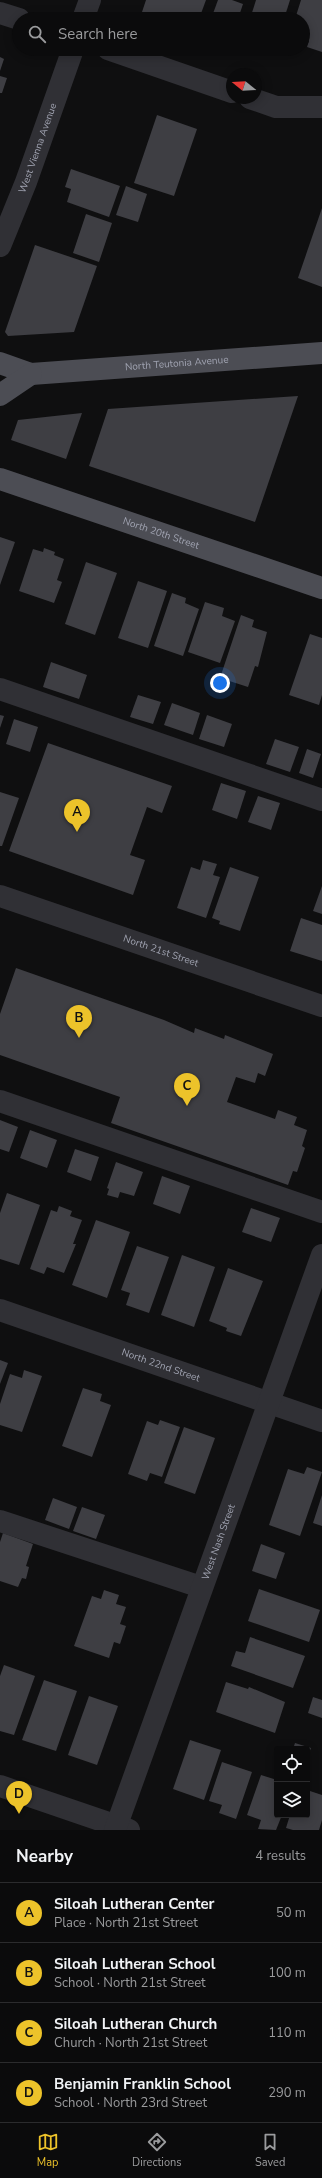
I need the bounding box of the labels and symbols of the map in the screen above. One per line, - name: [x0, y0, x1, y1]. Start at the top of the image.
- north arrow: [226, 68, 262, 104]
- street label: West Vienna Avenue: [15, 101, 60, 195]
- street label: North Teutonia Avenue: [124, 353, 229, 374]
- street label: North 20th Street: [121, 514, 201, 553]
- your location: [210, 673, 230, 693]
- pin: A: [64, 799, 90, 832]
- street label: North 21st Street: [121, 932, 201, 970]
- pin: B: [66, 1005, 92, 1038]
- pin: C: [174, 1073, 200, 1106]
- street label: North 22nd Street: [120, 1345, 202, 1386]
- street label: West Nash Street: [199, 1502, 239, 1582]
- pin: D: [6, 1781, 32, 1814]

